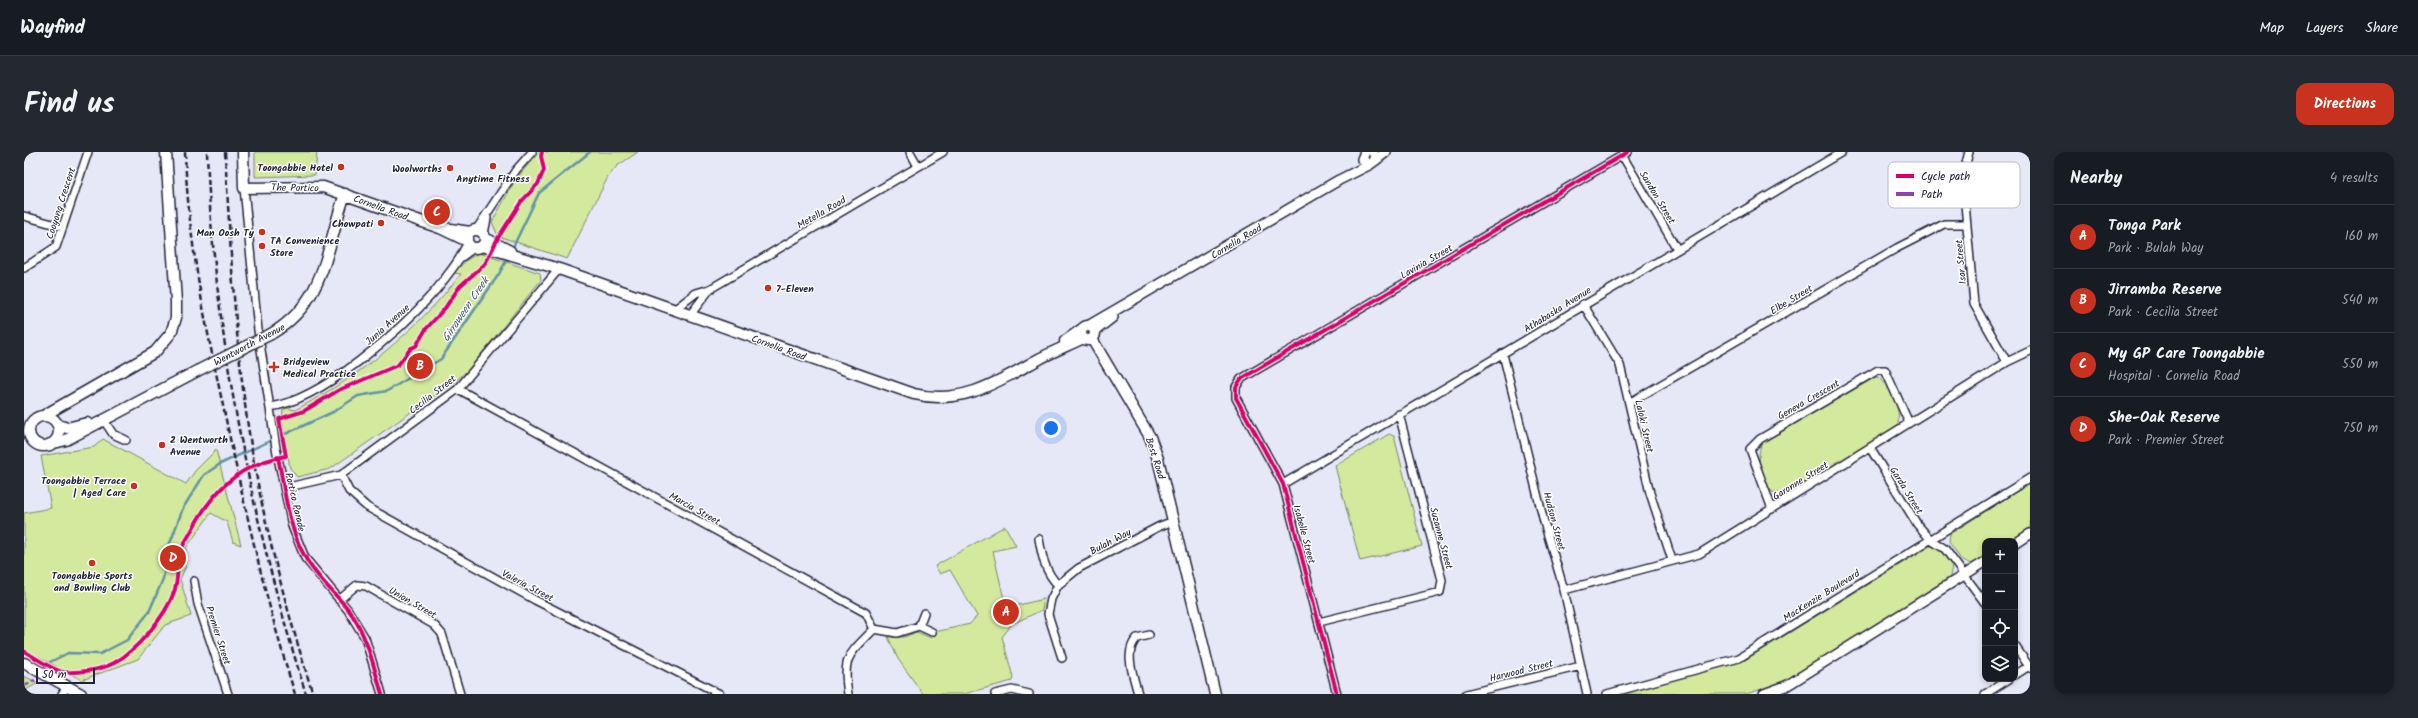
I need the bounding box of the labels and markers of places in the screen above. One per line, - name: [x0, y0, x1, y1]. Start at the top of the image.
- place label: Toongabbie Hotel: [257, 160, 333, 176]
- place label: Woolworths: [392, 161, 442, 177]
- marker: Anytime Fitness: [488, 161, 498, 171]
- marker: Toongabbie Hotel: [336, 162, 346, 172]
- marker: Woolworths: [445, 163, 455, 173]
- place label: Anytime Fitness: [456, 171, 530, 187]
- pin: C: [424, 197, 450, 227]
- place label: Chowpati: [332, 216, 373, 232]
- marker: Chowpati: [376, 218, 386, 228]
- place label: Man Oosh Ty: [196, 225, 255, 241]
- marker: Man Oosh Ty: [257, 227, 267, 237]
- place label: TA Convenience Store: [270, 233, 339, 261]
- marker: TA Convenience Store: [257, 241, 267, 251]
- place label: 7-Eleven: [776, 281, 814, 297]
- marker: 7-Eleven: [763, 283, 773, 293]
- pin: B: [407, 351, 433, 381]
- place label: Bridgeview Medical Practice: [283, 354, 356, 382]
- marker: Bridgeview Medical Practice: [268, 361, 280, 373]
- place label: 2 Wentworth Avenue: [170, 432, 228, 460]
- marker: 2 Wentworth Avenue: [157, 440, 167, 450]
- place label: Toongabbie Terrace | Aged Care: [41, 473, 126, 501]
- marker: Toongabbie Terrace | Aged Care: [129, 481, 139, 491]
- pin: D: [160, 543, 186, 573]
- marker: Toongabbie Sports and Bowling Club: [87, 558, 97, 568]
- place label: Toongabbie Sports and Bowling Club: [52, 568, 133, 596]
- pin: A: [993, 597, 1019, 627]

